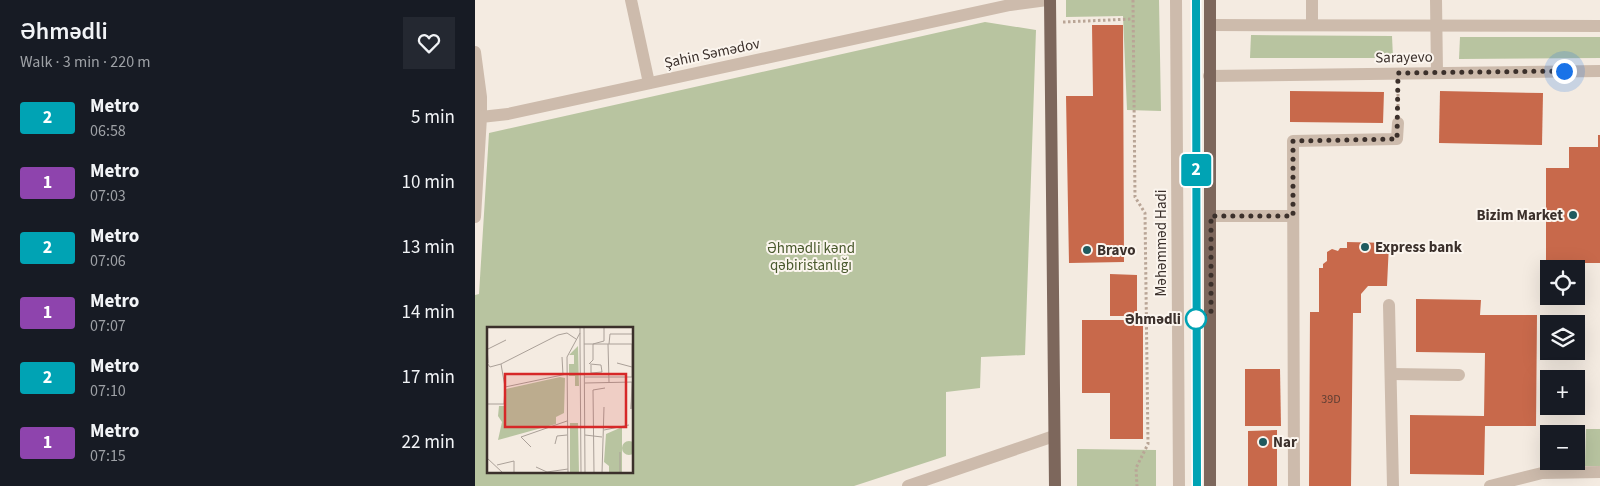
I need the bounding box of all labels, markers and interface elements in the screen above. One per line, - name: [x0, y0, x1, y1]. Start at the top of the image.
- text: Əhmədli: [20, 14, 108, 49]
- button: heart: [403, 17, 455, 69]
- street label: Şahin Səmədov: [662, 33, 762, 74]
- street label: Sarayevo: [1375, 46, 1433, 69]
- text: Walk · 3 min · 220 m: [20, 51, 151, 73]
- your location: [1552, 59, 1577, 84]
- text: Metro: [90, 93, 139, 120]
- text: 5 min: [411, 104, 455, 131]
- text: 2: [43, 105, 52, 130]
- text: 06:58: [90, 120, 126, 142]
- line badge: 2: [1180, 154, 1212, 186]
- text: 2: [1191, 157, 1201, 182]
- text: Metro: [90, 158, 139, 185]
- text: 10 min: [401, 169, 455, 196]
- text: 1: [43, 170, 52, 195]
- text: 07:03: [90, 185, 126, 207]
- street label: Məhəmməd Hadi: [1151, 190, 1172, 296]
- place label: Bizim Market: [1476, 205, 1563, 226]
- marker: Bizim Market: [1567, 209, 1579, 221]
- text: Metro: [90, 223, 139, 250]
- text: 13 min: [401, 234, 455, 261]
- text: 2: [43, 235, 52, 260]
- place label: Express bank: [1375, 237, 1463, 258]
- park label: Əhmədli kənd qəbiristanlığı: [767, 238, 855, 276]
- place label: Bravo: [1097, 240, 1136, 261]
- marker: Express bank: [1359, 241, 1371, 253]
- marker: Bravo: [1081, 244, 1093, 256]
- text: 07:06: [90, 250, 126, 272]
- map controls: [1540, 260, 1585, 470]
- button: locate: [1540, 260, 1585, 305]
- text: Metro: [90, 288, 139, 315]
- text: 14 min: [401, 299, 455, 326]
- text: 1: [43, 300, 52, 325]
- marker: Əhmədli: [1185, 308, 1207, 330]
- place label: Əhmədli: [1125, 309, 1181, 330]
- text: 07:07: [90, 315, 126, 337]
- button: layers: [1540, 315, 1585, 360]
- inset map: [487, 327, 634, 474]
- text: Metro: [90, 353, 139, 380]
- text: 17 min: [401, 364, 455, 391]
- text: 2: [43, 365, 52, 390]
- button: +: [1540, 370, 1585, 415]
- text: 07:10: [90, 380, 126, 402]
- house number: 39D: [1321, 391, 1341, 408]
- text: Metro: [90, 418, 139, 445]
- button: −: [1540, 425, 1585, 470]
- text: 22 min: [401, 429, 455, 456]
- text: 1: [43, 430, 52, 455]
- place label: Nar: [1273, 432, 1297, 453]
- marker: Nar: [1257, 436, 1269, 448]
- text: 07:15: [90, 445, 126, 467]

